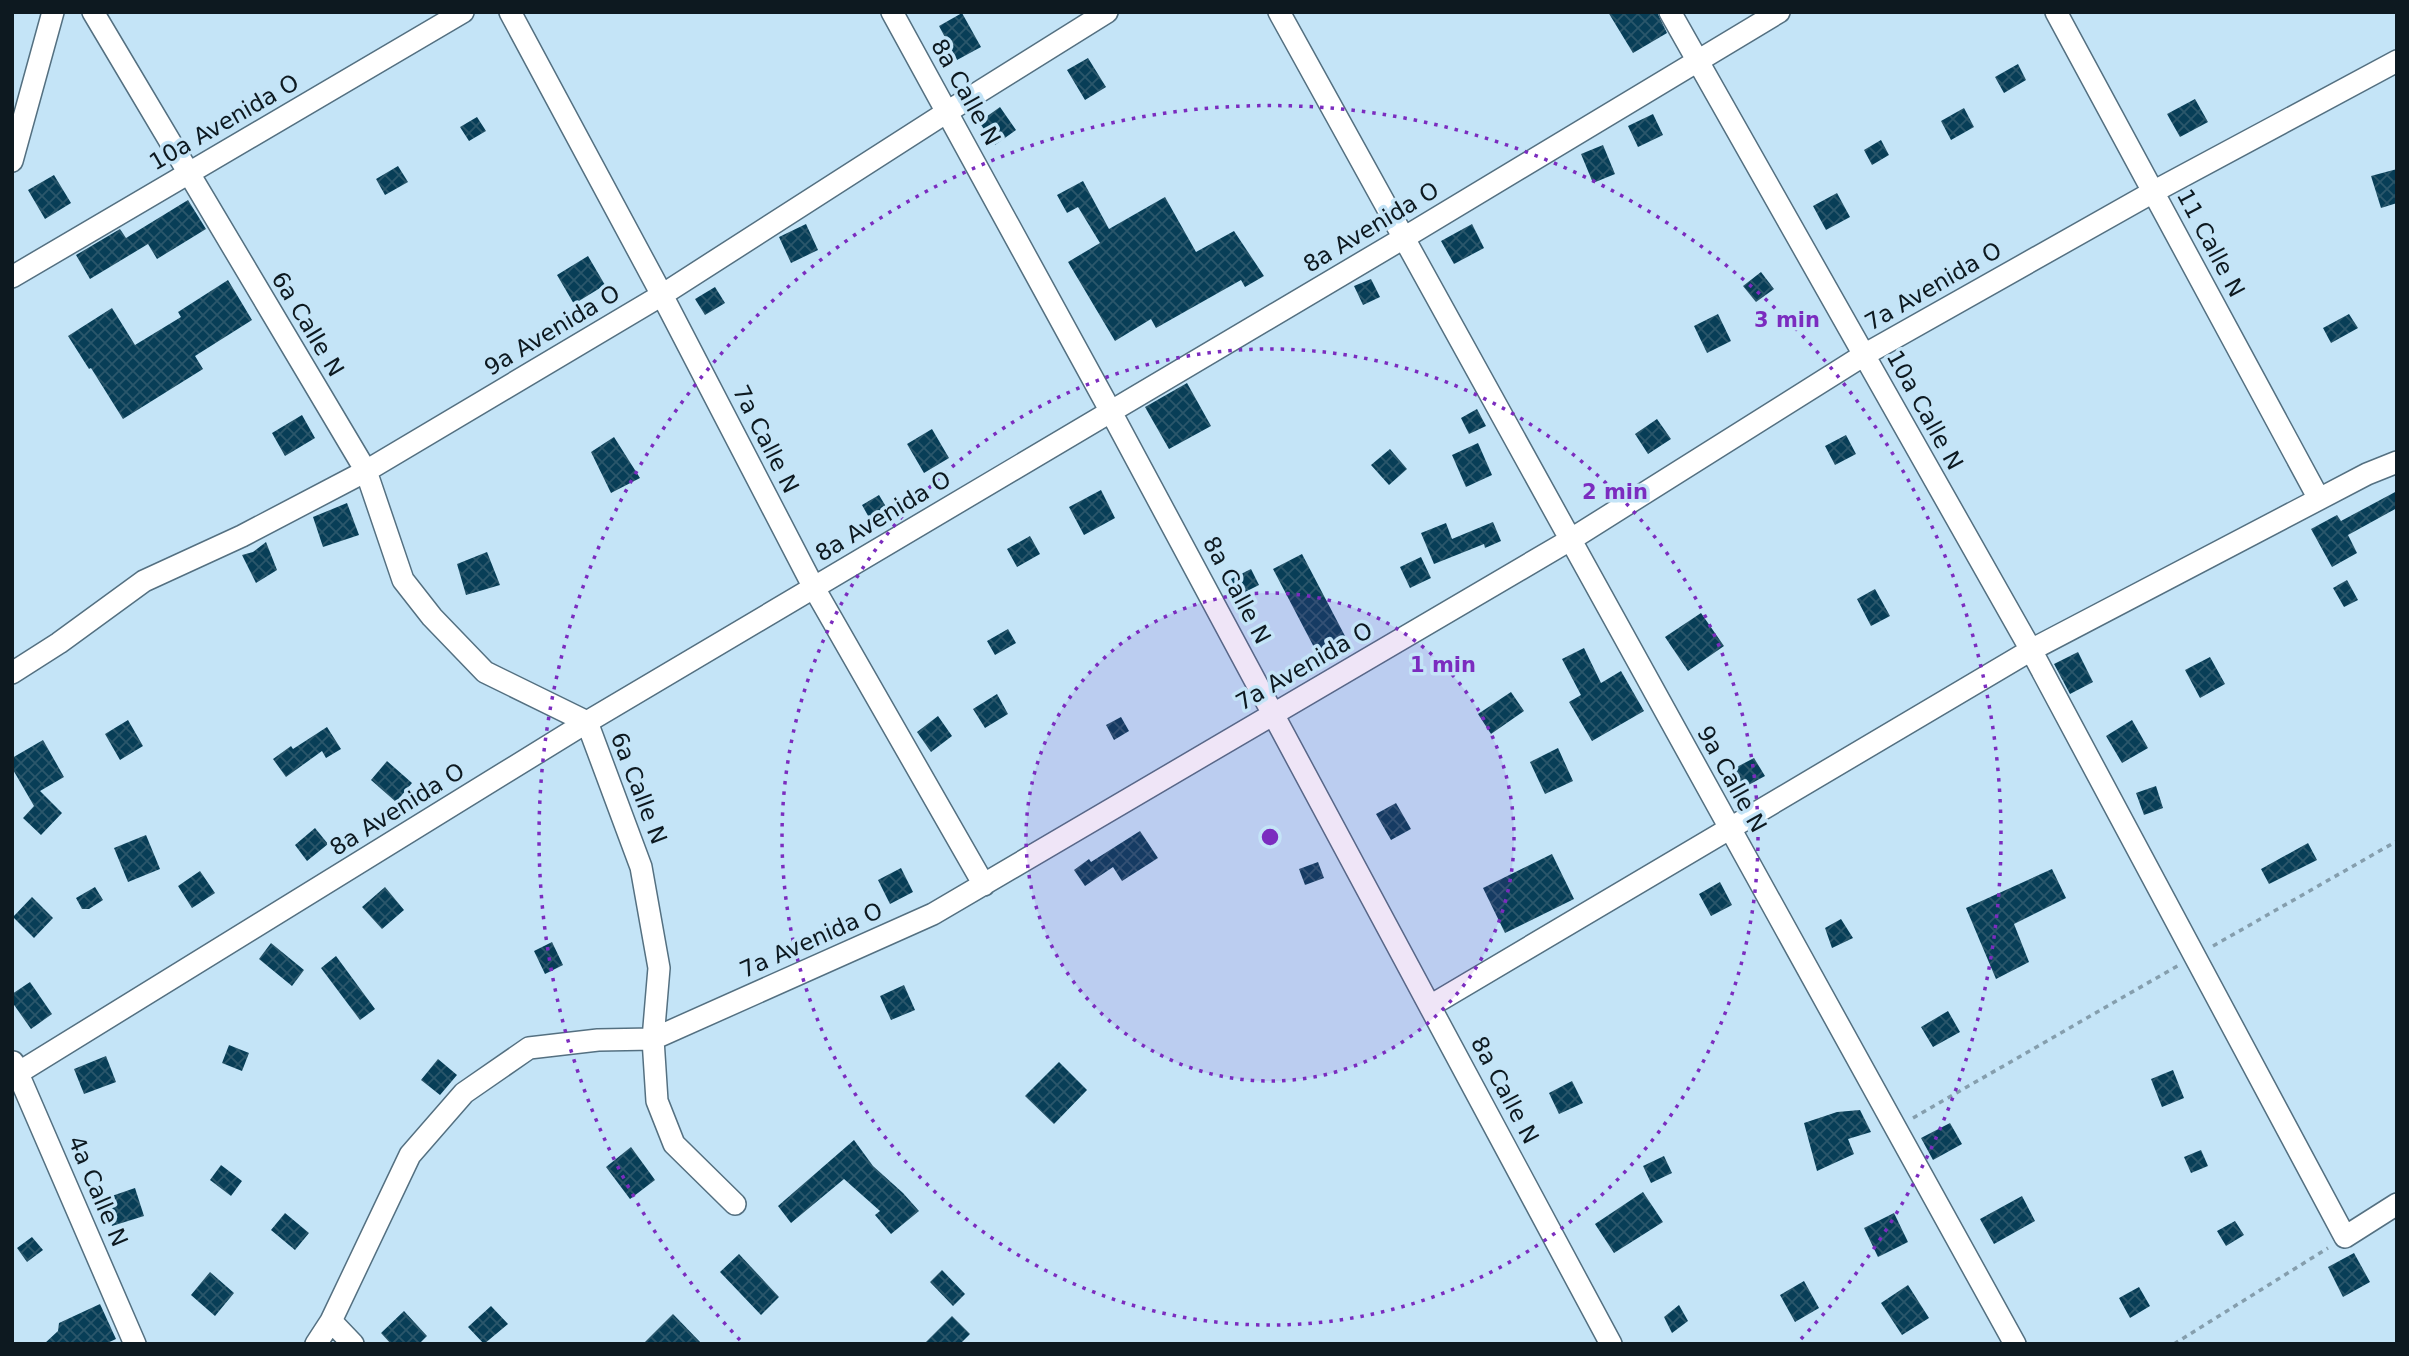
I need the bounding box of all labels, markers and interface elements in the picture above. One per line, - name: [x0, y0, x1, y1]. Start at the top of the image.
- street label: 8a Calle N: [926, 34, 1006, 150]
- street label: 10a Avenida O: [145, 69, 303, 175]
- street label: 8a Avenida O: [1299, 176, 1443, 278]
- street label: 11 Calle N: [2172, 185, 2250, 301]
- street label: 7a Avenida O: [1860, 236, 2006, 336]
- street label: 6a Calle N: [267, 267, 349, 381]
- street label: 9a Avenida O: [480, 279, 624, 381]
- text: 3 min: [1754, 308, 1820, 332]
- street label: 10a Calle N: [1882, 346, 1968, 474]
- street label: 7a Calle N: [728, 381, 804, 497]
- street label: 8a Avenida O: [811, 465, 955, 567]
- text: 2 min: [1582, 480, 1648, 504]
- street label: 8a Calle N: [1198, 532, 1276, 648]
- street label: 7a Avenida O: [1231, 616, 1377, 716]
- text: 1 min: [1410, 653, 1476, 677]
- street label: 9a Calle N: [1692, 721, 1772, 837]
- street label: 6a Calle N: [606, 728, 672, 848]
- street label: 8a Avenida O: [325, 757, 469, 861]
- centre of rings: [1258, 825, 1282, 849]
- street label: 7a Avenida O: [736, 897, 886, 983]
- street label: 8a Calle N: [1466, 1032, 1544, 1148]
- street label: 4a Calle N: [63, 1132, 133, 1250]

